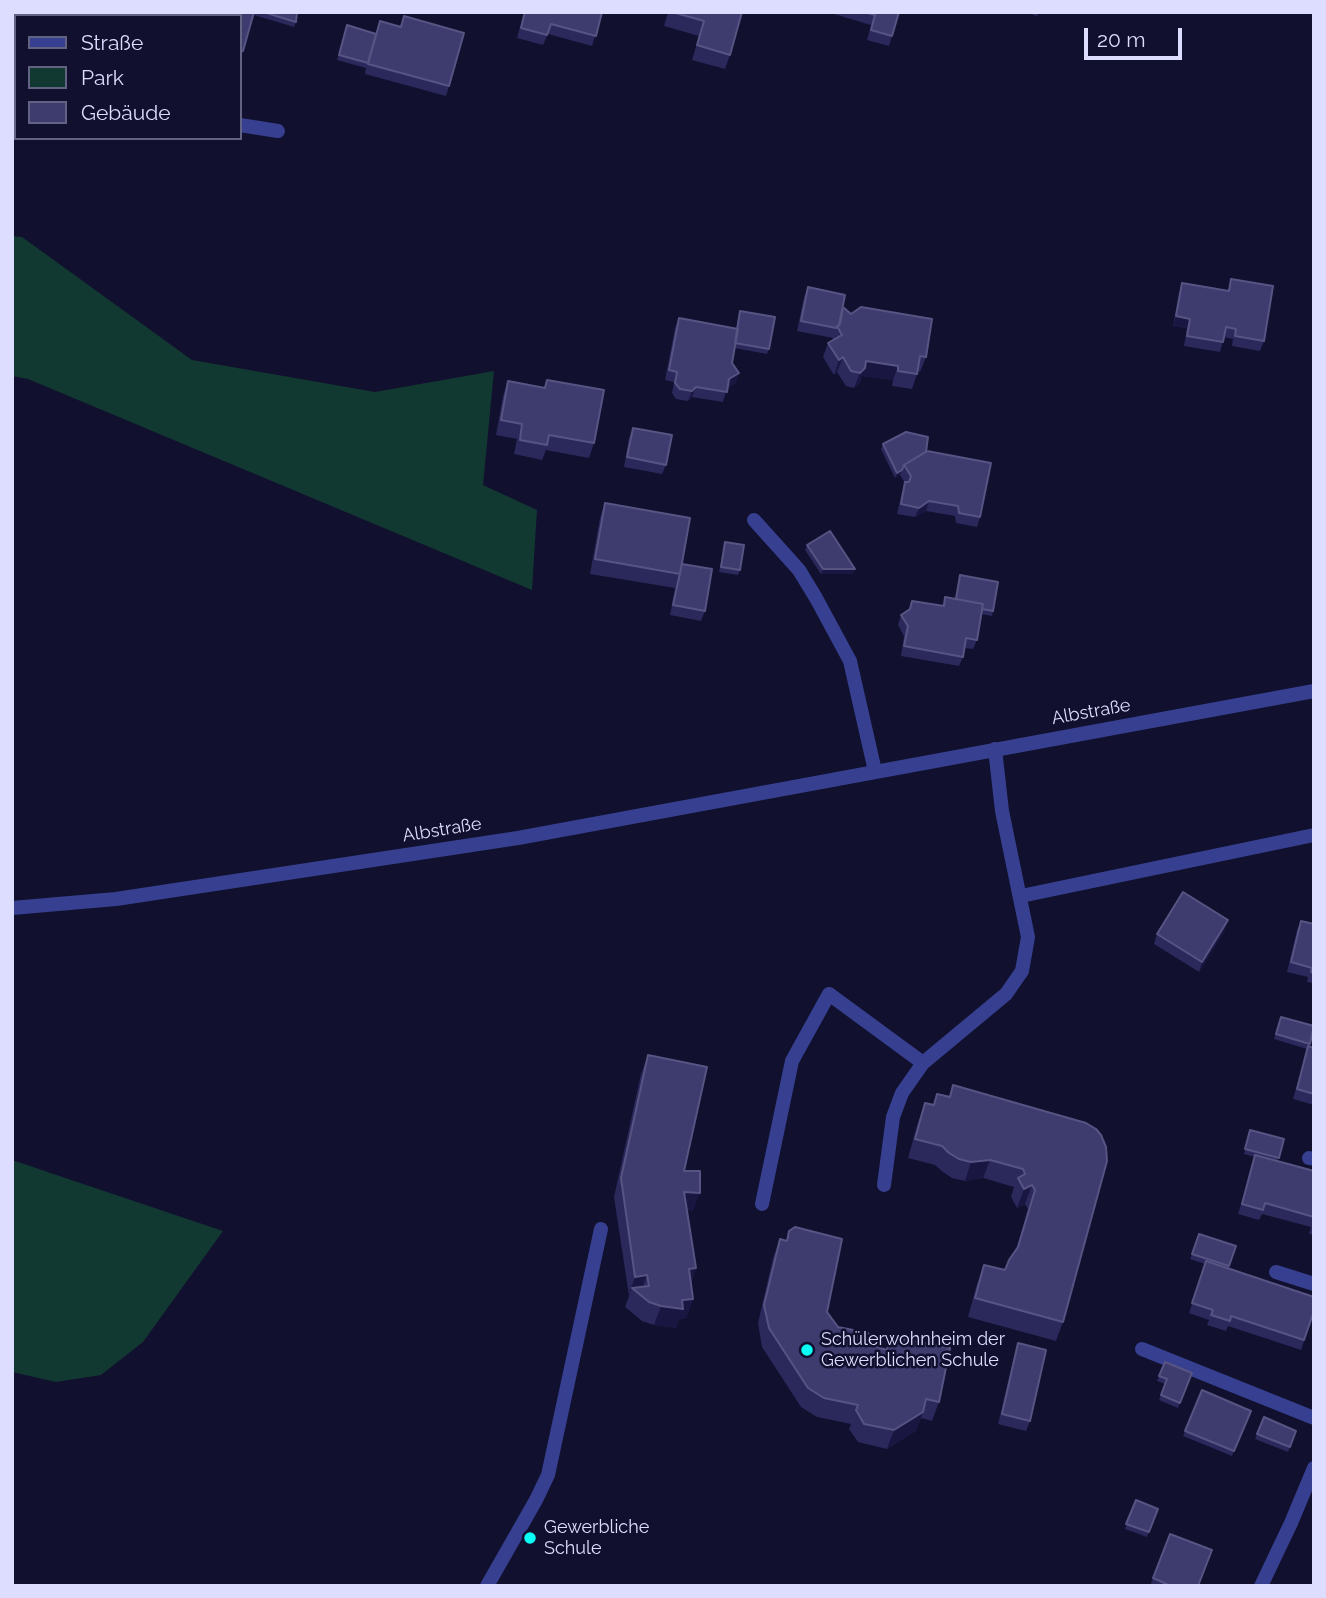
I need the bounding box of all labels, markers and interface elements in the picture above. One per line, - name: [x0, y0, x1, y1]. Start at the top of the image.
- legend: [14, 14, 242, 140]
- scale bar: [1088, 14, 1186, 58]
- text: 20 m: [1097, 27, 1145, 52]
- text: Straße: [81, 30, 143, 55]
- text: Park: [81, 65, 124, 90]
- text: Gebäude: [81, 100, 171, 125]
- street label: Albstraße: [1050, 694, 1132, 730]
- street label: Albstraße: [401, 813, 483, 847]
- place label: Schülerwohnheim der Gewerblichen Schule: [821, 1329, 1005, 1372]
- marker: Schülerwohnheim der Gewerblichen Schule: [799, 1342, 815, 1358]
- place label: Gewerbliche Schule: [544, 1517, 649, 1560]
- marker: Gewerbliche Schule: [522, 1530, 538, 1546]

